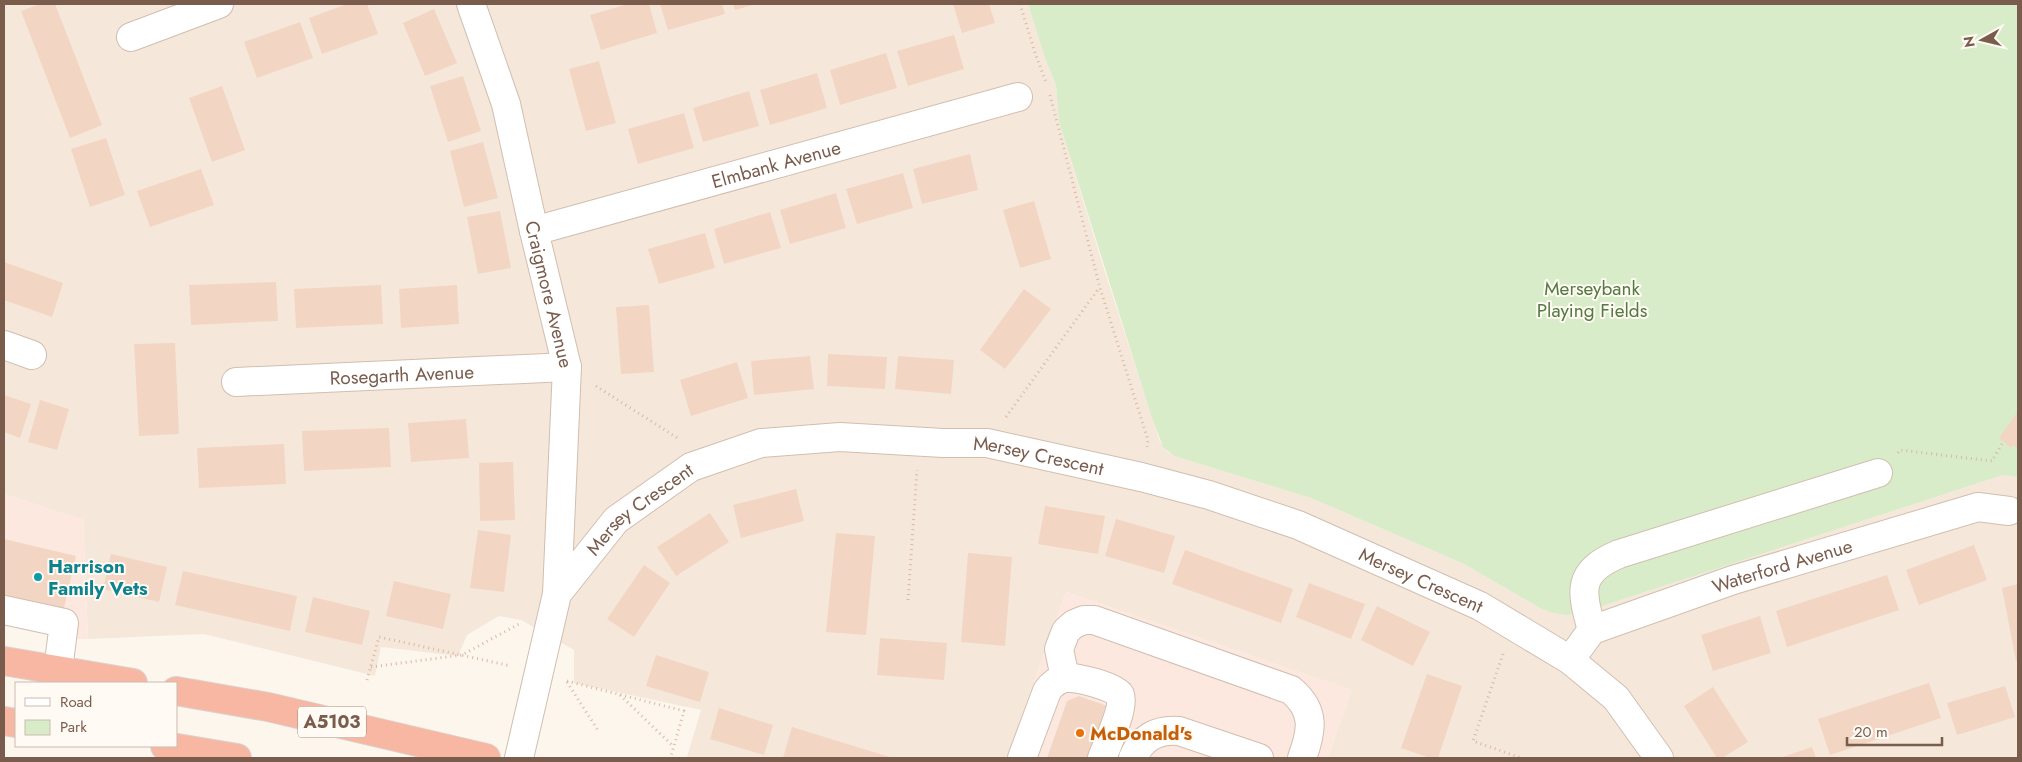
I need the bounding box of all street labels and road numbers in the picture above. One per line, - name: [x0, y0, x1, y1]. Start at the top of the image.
- street label: Elmbank Avenue: [708, 134, 844, 195]
- street label: Craigmore Avenue: [518, 218, 580, 371]
- street label: Rosegarth Avenue: [329, 358, 475, 392]
- street label: Mersey Crescent: [973, 430, 1107, 482]
- street label: Mersey Crescent: [580, 456, 699, 561]
- street label: Waterford Avenue: [1709, 532, 1856, 600]
- street label: Mersey Crescent: [1355, 541, 1488, 620]
- road number: A5103: [298, 706, 366, 738]

